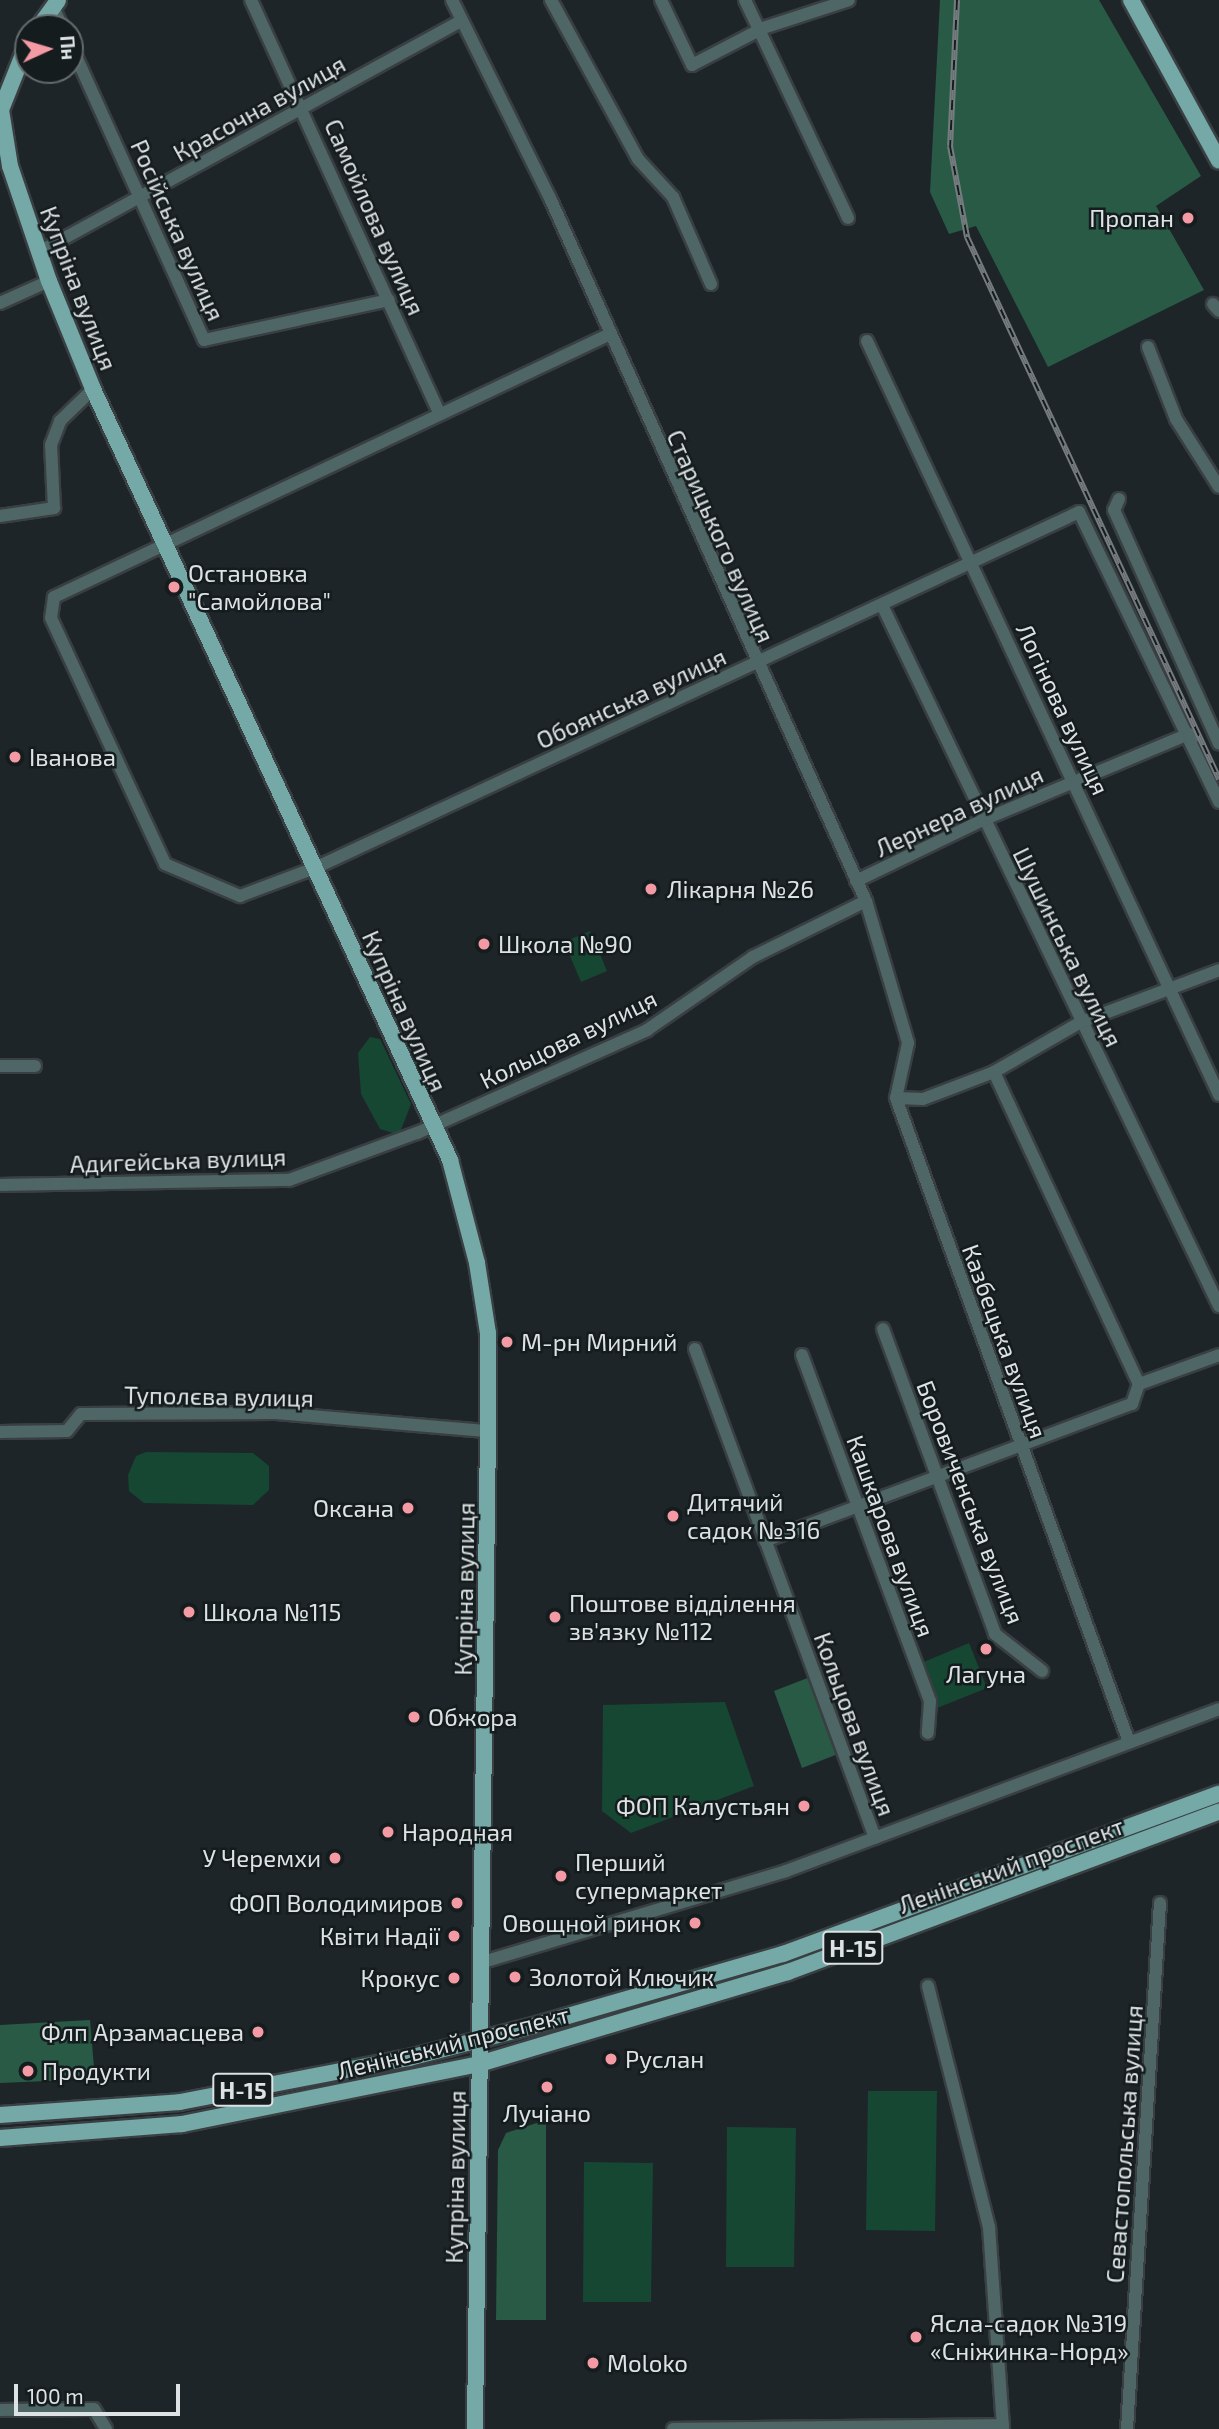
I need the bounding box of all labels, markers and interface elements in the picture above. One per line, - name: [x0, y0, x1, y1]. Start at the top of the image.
- north arrow: [14, 14, 84, 84]
- text: Пн: [56, 35, 81, 61]
- street label: Красочна вулиця: [168, 49, 350, 167]
- street label: Самойлова вулиця: [319, 114, 431, 320]
- street label: Російська вулиця: [125, 135, 231, 325]
- street label: Купріна вулиця: [35, 202, 123, 374]
- place label: Пропан: [1089, 204, 1174, 232]
- marker: Пропан: [1180, 210, 1196, 226]
- street label: Старицького вулиця: [661, 425, 781, 647]
- place label: Остановка "Самойлова": [188, 559, 331, 615]
- marker: Остановка "Самойлова": [166, 579, 182, 595]
- street label: Логінова вулиця: [1011, 619, 1115, 799]
- street label: Обоянська вулиця: [532, 641, 730, 755]
- place label: Іванова: [29, 743, 116, 771]
- marker: Іванова: [7, 749, 23, 765]
- street label: Лернера вулиця: [870, 759, 1048, 863]
- street label: Шушинська вулиця: [1007, 843, 1129, 1051]
- place label: Лікарня №26: [667, 875, 814, 903]
- marker: Лікарня №26: [641, 879, 661, 899]
- street label: Купріна вулиця: [357, 926, 453, 1096]
- place label: Школа №90: [498, 930, 632, 958]
- marker: Школа №90: [476, 936, 492, 952]
- street label: Кольцова вулиця: [475, 984, 661, 1094]
- street label: Адигейська вулиця: [69, 1142, 287, 1178]
- street label: Казбецька вулиця: [957, 1240, 1053, 1442]
- place label: М-рн Мирний: [521, 1328, 677, 1356]
- marker: М-рн Мирний: [499, 1334, 515, 1350]
- street label: Боровиченська вулиця: [911, 1376, 1031, 1628]
- street label: Туполєва вулиця: [124, 1380, 314, 1412]
- street label: Кашкарова вулиця: [841, 1431, 941, 1641]
- place label: Дитячий садок №316: [687, 1488, 820, 1544]
- place label: Оксана: [313, 1494, 394, 1522]
- marker: Оксана: [400, 1500, 416, 1516]
- street label: Купріна вулиця: [448, 1502, 480, 1676]
- marker: Дитячий садок №316: [665, 1508, 681, 1524]
- place label: Поштове відділення зв'язку №112: [569, 1589, 796, 1645]
- place label: Школа №115: [203, 1598, 341, 1626]
- marker: Школа №115: [181, 1604, 197, 1620]
- marker: Поштове відділення зв'язку №112: [547, 1609, 563, 1625]
- street label: Кольцова вулиця: [808, 1628, 902, 1820]
- marker: Лагуна: [978, 1641, 994, 1657]
- place label: Лагуна: [946, 1660, 1026, 1688]
- place label: Обжора: [428, 1703, 518, 1731]
- marker: Обжора: [406, 1709, 422, 1725]
- place label: ФОП Калустьян: [616, 1792, 790, 1820]
- marker: ФОП Калустьян: [796, 1798, 812, 1814]
- street label: Ленінський проспект: [894, 1811, 1128, 1919]
- place label: Народная: [402, 1818, 513, 1846]
- marker: Народная: [380, 1824, 396, 1840]
- place label: У Черемхи: [202, 1844, 321, 1872]
- place label: Перший супермаркет: [575, 1848, 723, 1904]
- marker: У Черемхи: [327, 1850, 343, 1866]
- marker: Перший супермаркет: [553, 1868, 569, 1884]
- place label: ФОП Володимиров: [229, 1889, 443, 1917]
- marker: ФОП Володимиров: [449, 1895, 465, 1911]
- place label: Овощной ринок: [502, 1909, 681, 1937]
- marker: Овощной ринок: [687, 1915, 703, 1931]
- place label: Квіти Надії: [320, 1922, 440, 1950]
- marker: Квіти Надії: [446, 1928, 462, 1944]
- road number: Н-15: [822, 1928, 884, 1968]
- place label: Золотой Ключик: [529, 1963, 714, 1991]
- place label: Крокус: [361, 1964, 440, 1992]
- marker: Золотой Ключик: [507, 1969, 523, 1985]
- marker: Крокус: [446, 1970, 462, 1986]
- street label: Ленінський проспект: [334, 1999, 572, 2085]
- street label: Севастопольська вулиця: [1100, 2004, 1148, 2284]
- place label: Флп Арзамасцева: [41, 2018, 244, 2046]
- marker: Флп Арзамасцева: [250, 2024, 266, 2040]
- place label: Руслан: [625, 2045, 704, 2073]
- marker: Руслан: [603, 2051, 619, 2067]
- place label: Продукти: [42, 2057, 151, 2085]
- marker: Продукти: [20, 2063, 36, 2079]
- road number: Н-15: [212, 2070, 274, 2110]
- marker: Лучіано: [539, 2079, 555, 2095]
- street label: Купріна вулиця: [439, 2090, 471, 2264]
- place label: Лучіано: [503, 2099, 591, 2127]
- place label: Ясла-садок №319 «Сніжинка-Норд»: [930, 2309, 1129, 2365]
- marker: Ясла-садок №319 «Сніжинка-Норд»: [908, 2329, 924, 2345]
- place label: Moloko: [607, 2349, 688, 2377]
- marker: Moloko: [585, 2355, 601, 2371]
- scale bar: [18, 2370, 184, 2414]
- text: 100 m: [27, 2383, 84, 2408]

